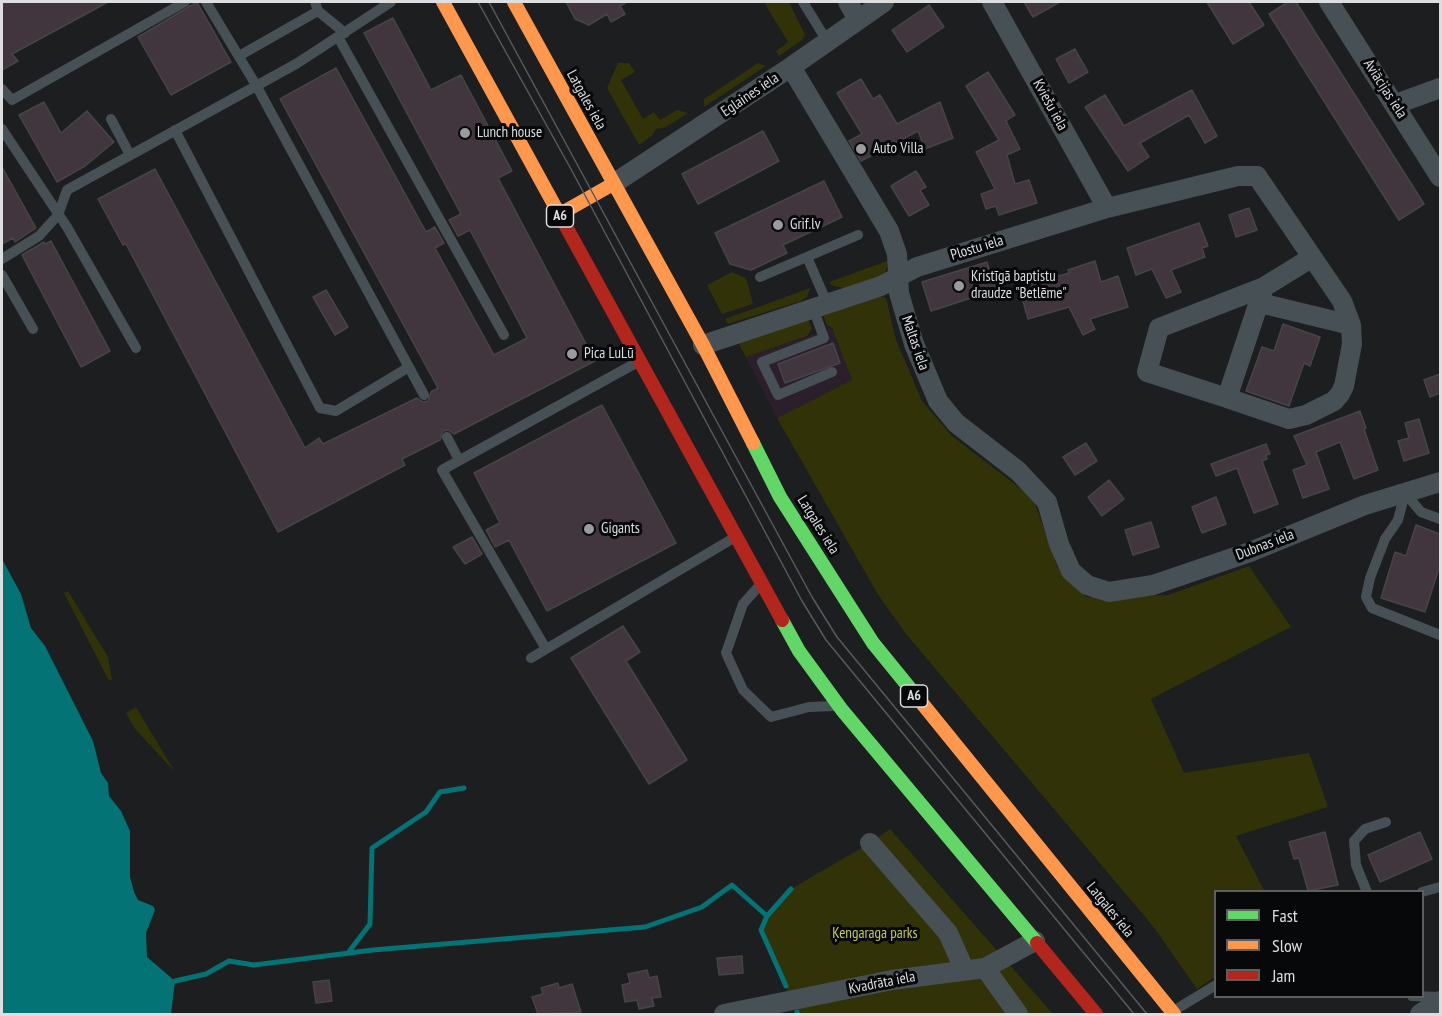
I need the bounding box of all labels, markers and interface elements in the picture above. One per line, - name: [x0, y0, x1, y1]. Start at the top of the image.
- street label: Aviācijas iela: [1359, 56, 1411, 122]
- street label: Latgales iela: [562, 67, 610, 133]
- street label: Eglaines iela: [718, 69, 782, 121]
- street label: Kviešu iela: [1029, 76, 1071, 134]
- place label: Lunch house: [477, 124, 542, 142]
- marker: Lunch house: [458, 126, 472, 140]
- place label: Auto Villa: [873, 140, 923, 158]
- marker: Auto Villa: [854, 142, 868, 156]
- road number: A6: [546, 205, 574, 227]
- place label: Grif.lv: [790, 216, 821, 234]
- marker: Grif.lv: [771, 218, 785, 232]
- street label: Plostu iela: [948, 231, 1006, 265]
- place label: Kristīgā baptistu draudze "Betlēme": [971, 268, 1067, 303]
- marker: Kristīgā baptistu draudze "Betlēme": [952, 279, 966, 293]
- street label: Maltas iela: [897, 313, 933, 373]
- place label: Pica LuLū: [584, 345, 634, 363]
- marker: Pica LuLū: [565, 347, 579, 361]
- street label: Latgales iela: [793, 493, 843, 557]
- place label: Gigants: [601, 520, 640, 538]
- marker: Gigants: [582, 522, 596, 536]
- street label: Dubnas iela: [1233, 526, 1297, 564]
- road number: A6: [900, 685, 928, 707]
- street label: Latgales iela: [1082, 879, 1138, 941]
- legend: [1214, 890, 1424, 998]
- text: Fast: [1272, 904, 1298, 927]
- park label: Ķengaraga parks: [832, 925, 918, 943]
- text: Slow: [1272, 934, 1302, 957]
- text: Jam: [1272, 964, 1295, 987]
- street label: Kvadrāta iela: [847, 968, 917, 998]

